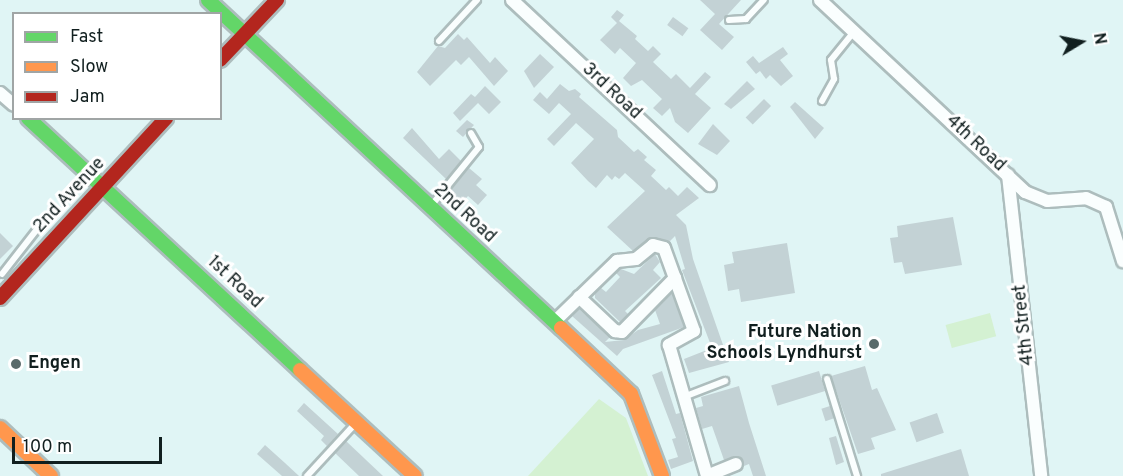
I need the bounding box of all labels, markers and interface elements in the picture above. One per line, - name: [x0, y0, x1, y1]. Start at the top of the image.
- legend: [12, 12, 222, 120]
- north arrow: [1051, 12, 1111, 72]
- text: Fast: [70, 26, 103, 49]
- text: N: [1088, 31, 1110, 46]
- text: Slow: [70, 56, 108, 79]
- street label: 3rd Road: [577, 59, 645, 125]
- text: Jam: [70, 86, 105, 109]
- street label: 4th Road: [941, 111, 1009, 177]
- street label: 2nd Avenue: [29, 154, 111, 238]
- street label: 2nd Road: [428, 180, 500, 248]
- street label: 1st Road: [202, 252, 266, 314]
- street label: 4th Street: [1010, 283, 1040, 367]
- place label: Future Nation Schools Lyndhurst: [706, 323, 862, 366]
- marker: Future Nation Schools Lyndhurst: [867, 337, 881, 351]
- place label: Engen: [28, 353, 81, 375]
- marker: Engen: [9, 357, 23, 371]
- scale bar: [15, 425, 165, 463]
- text: 100 m: [23, 436, 72, 459]

